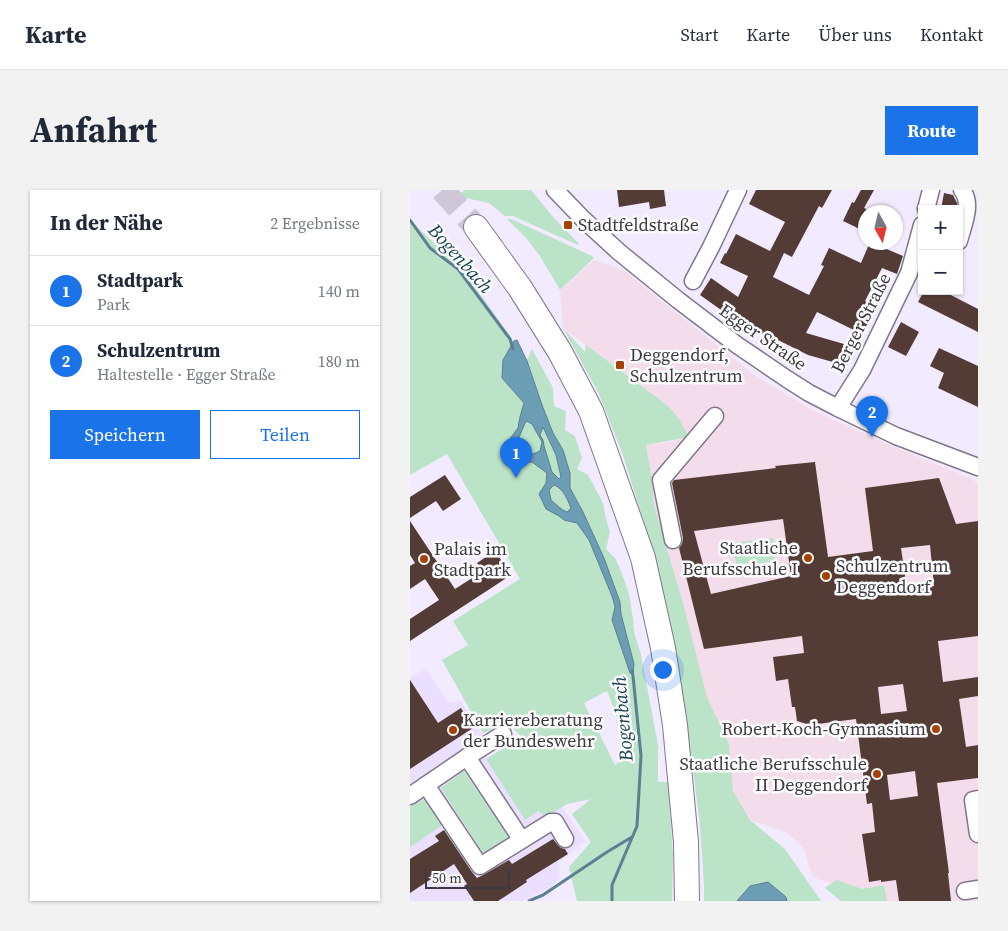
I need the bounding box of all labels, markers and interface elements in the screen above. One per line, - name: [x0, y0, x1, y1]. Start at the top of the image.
- text: Karte: [25, 18, 86, 51]
- text: Start: [681, 22, 718, 47]
- text: Karte: [746, 22, 790, 47]
- text: Über uns: [818, 22, 892, 47]
- text: Kontakt: [920, 22, 983, 47]
- text: Anfahrt: [30, 106, 157, 154]
- button: Route: [885, 106, 978, 155]
- north arrow: [858, 205, 903, 250]
- map controls: [918, 205, 963, 295]
- button: +: [918, 205, 963, 250]
- text: In der Nähe: [50, 208, 163, 237]
- text: 2 Ergebnisse: [270, 212, 360, 234]
- place label: Stadtfeldstraße: [578, 212, 699, 237]
- water label: Bogenbach: [422, 217, 500, 299]
- marker: Stadtfeldstraße: [562, 219, 574, 231]
- button: −: [918, 250, 963, 295]
- text: Stadtpark: [97, 267, 183, 293]
- street label: Berger Straße: [825, 268, 897, 377]
- text: 1: [62, 280, 70, 302]
- text: 140 m: [318, 280, 360, 302]
- text: Park: [97, 293, 130, 315]
- street label: Egger Straße: [715, 297, 812, 376]
- text: Schulzentrum: [97, 337, 221, 363]
- place label: Deggendorf, Schulzentrum: [630, 342, 743, 388]
- text: 2: [62, 350, 70, 372]
- text: 180 m: [318, 350, 360, 372]
- marker: Deggendorf, Schulzentrum: [614, 359, 626, 371]
- text: Haltestelle · Egger Straße: [97, 363, 276, 385]
- pin: 2: [856, 396, 888, 437]
- button: Speichern: [50, 410, 200, 459]
- button: Teilen: [210, 410, 360, 459]
- pin: 1: [500, 437, 532, 478]
- place label: Staatliche Berufsschule I: [682, 535, 798, 581]
- place label: Palais im Stadtpark: [434, 536, 511, 582]
- marker: Staatliche Berufsschule I: [802, 552, 814, 564]
- marker: Palais im Stadtpark: [418, 553, 430, 565]
- place label: Schulzentrum Deggendorf: [836, 553, 949, 599]
- marker: Schulzentrum Deggendorf: [820, 570, 832, 582]
- your location: [650, 657, 676, 683]
- water label: Bogenbach: [605, 675, 639, 764]
- place label: Karriereberatung der Bundeswehr: [463, 707, 603, 753]
- place label: Robert-Koch-Gymnasium: [721, 716, 926, 741]
- marker: Robert-Koch-Gymnasium: [930, 723, 942, 735]
- marker: Karriereberatung der Bundeswehr: [447, 724, 459, 736]
- place label: Staatliche Berufsschule II Deggendorf: [679, 751, 869, 797]
- marker: Staatliche Berufsschule II Deggendorf: [871, 768, 883, 780]
- scale bar: [425, 866, 510, 889]
- text: 50 m: [432, 868, 462, 888]

